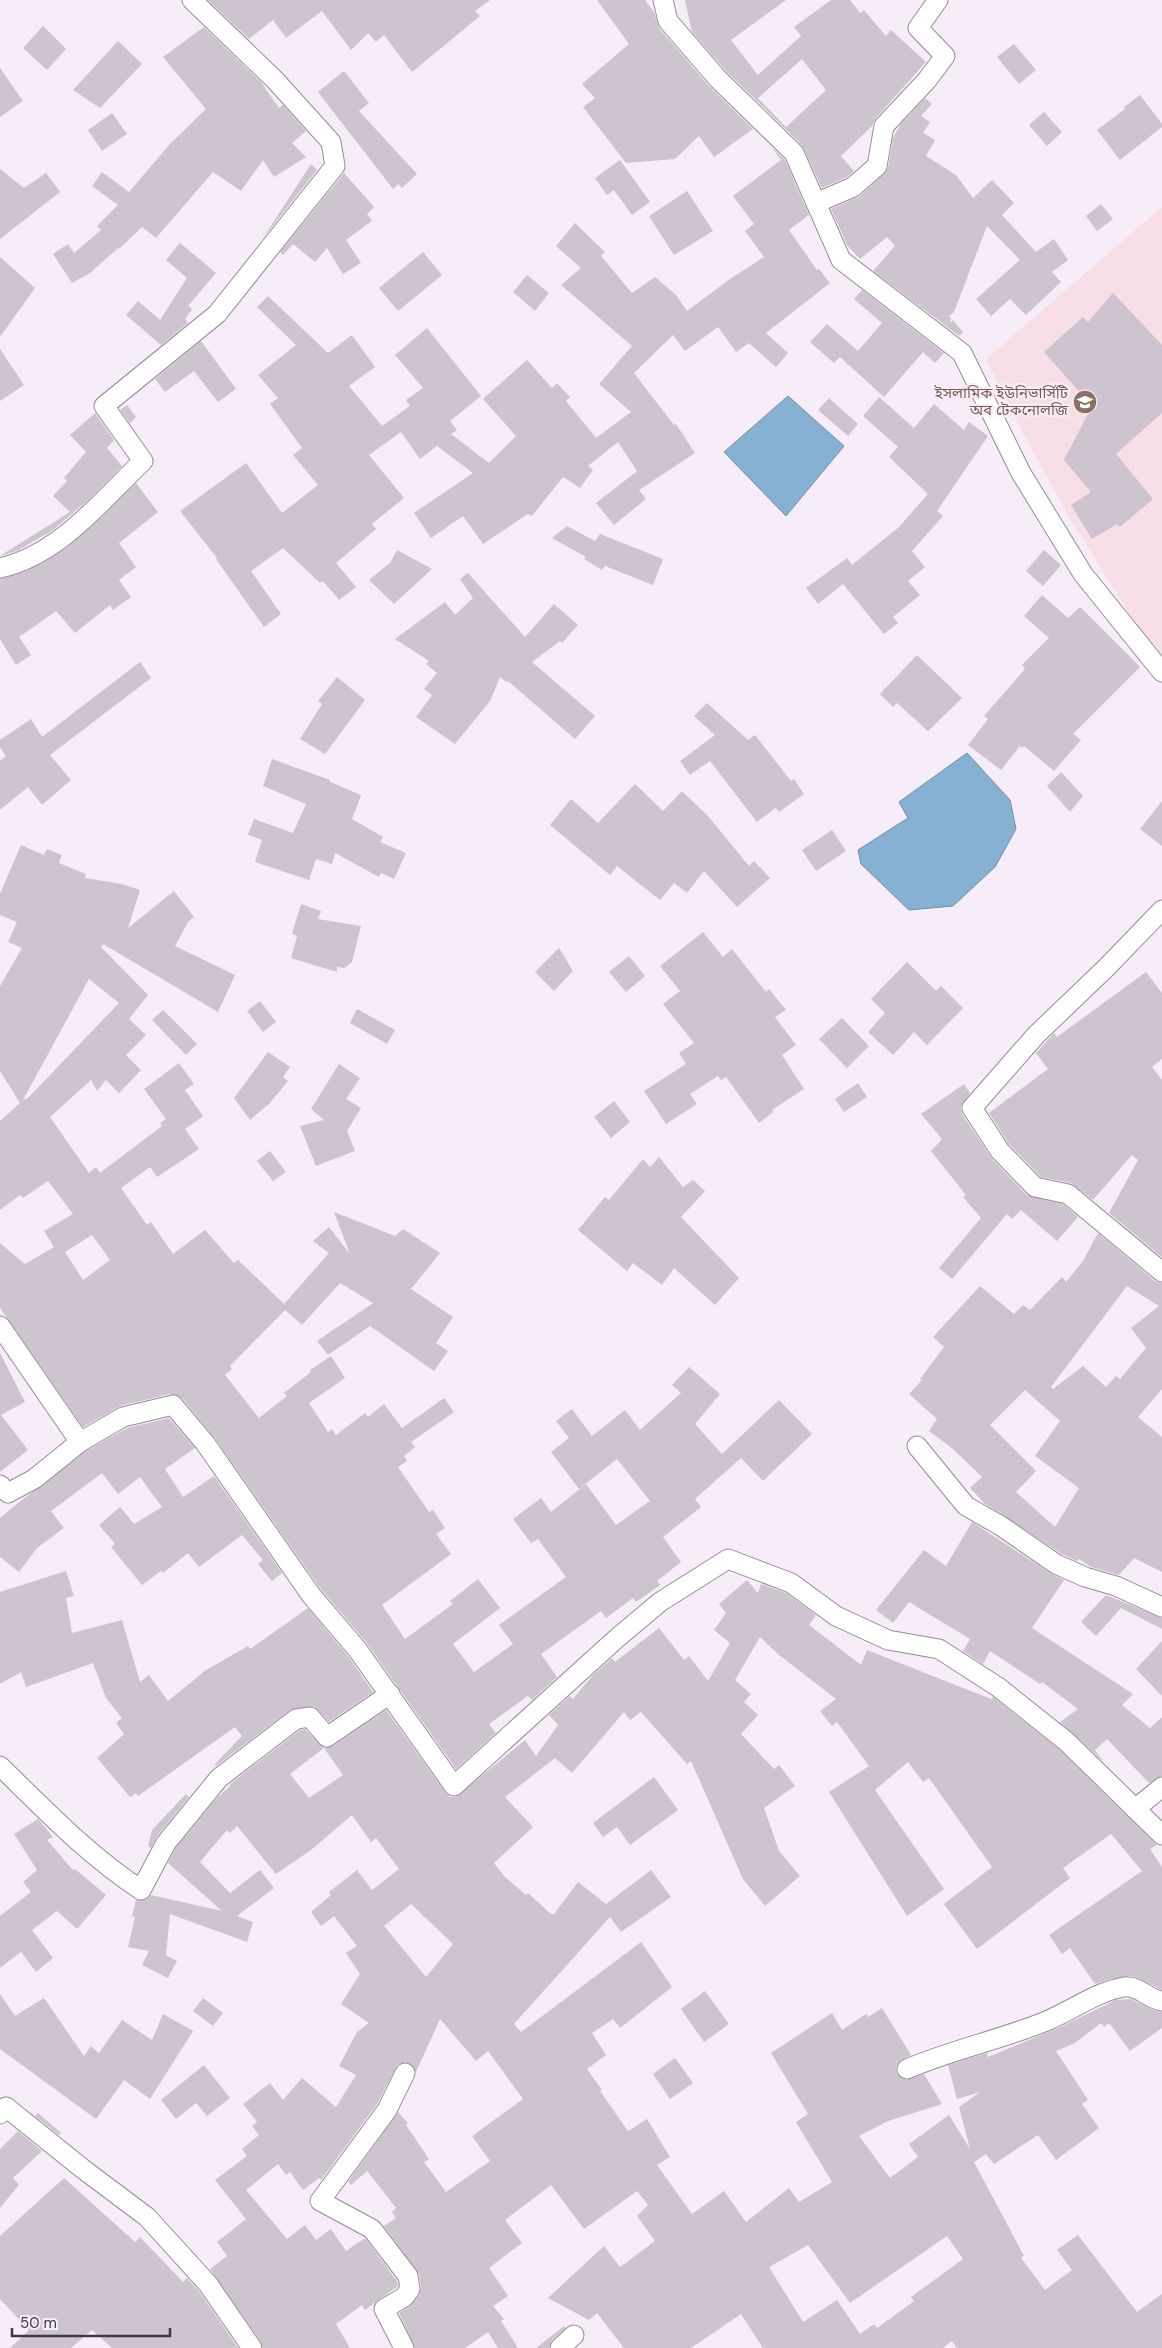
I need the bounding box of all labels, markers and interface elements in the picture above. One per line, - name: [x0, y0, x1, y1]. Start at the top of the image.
- place label: ইসলামিক ইউনিভার্সিটি অব টেকনোলজি: [934, 383, 1069, 420]
- school or university icon: ইসলামিক ইউনিভার্সিটি অব টেকনোলজি: [1072, 389, 1098, 415]
- scale bar: [12, 2306, 170, 2338]
- text: 50 m: [20, 2313, 57, 2333]

